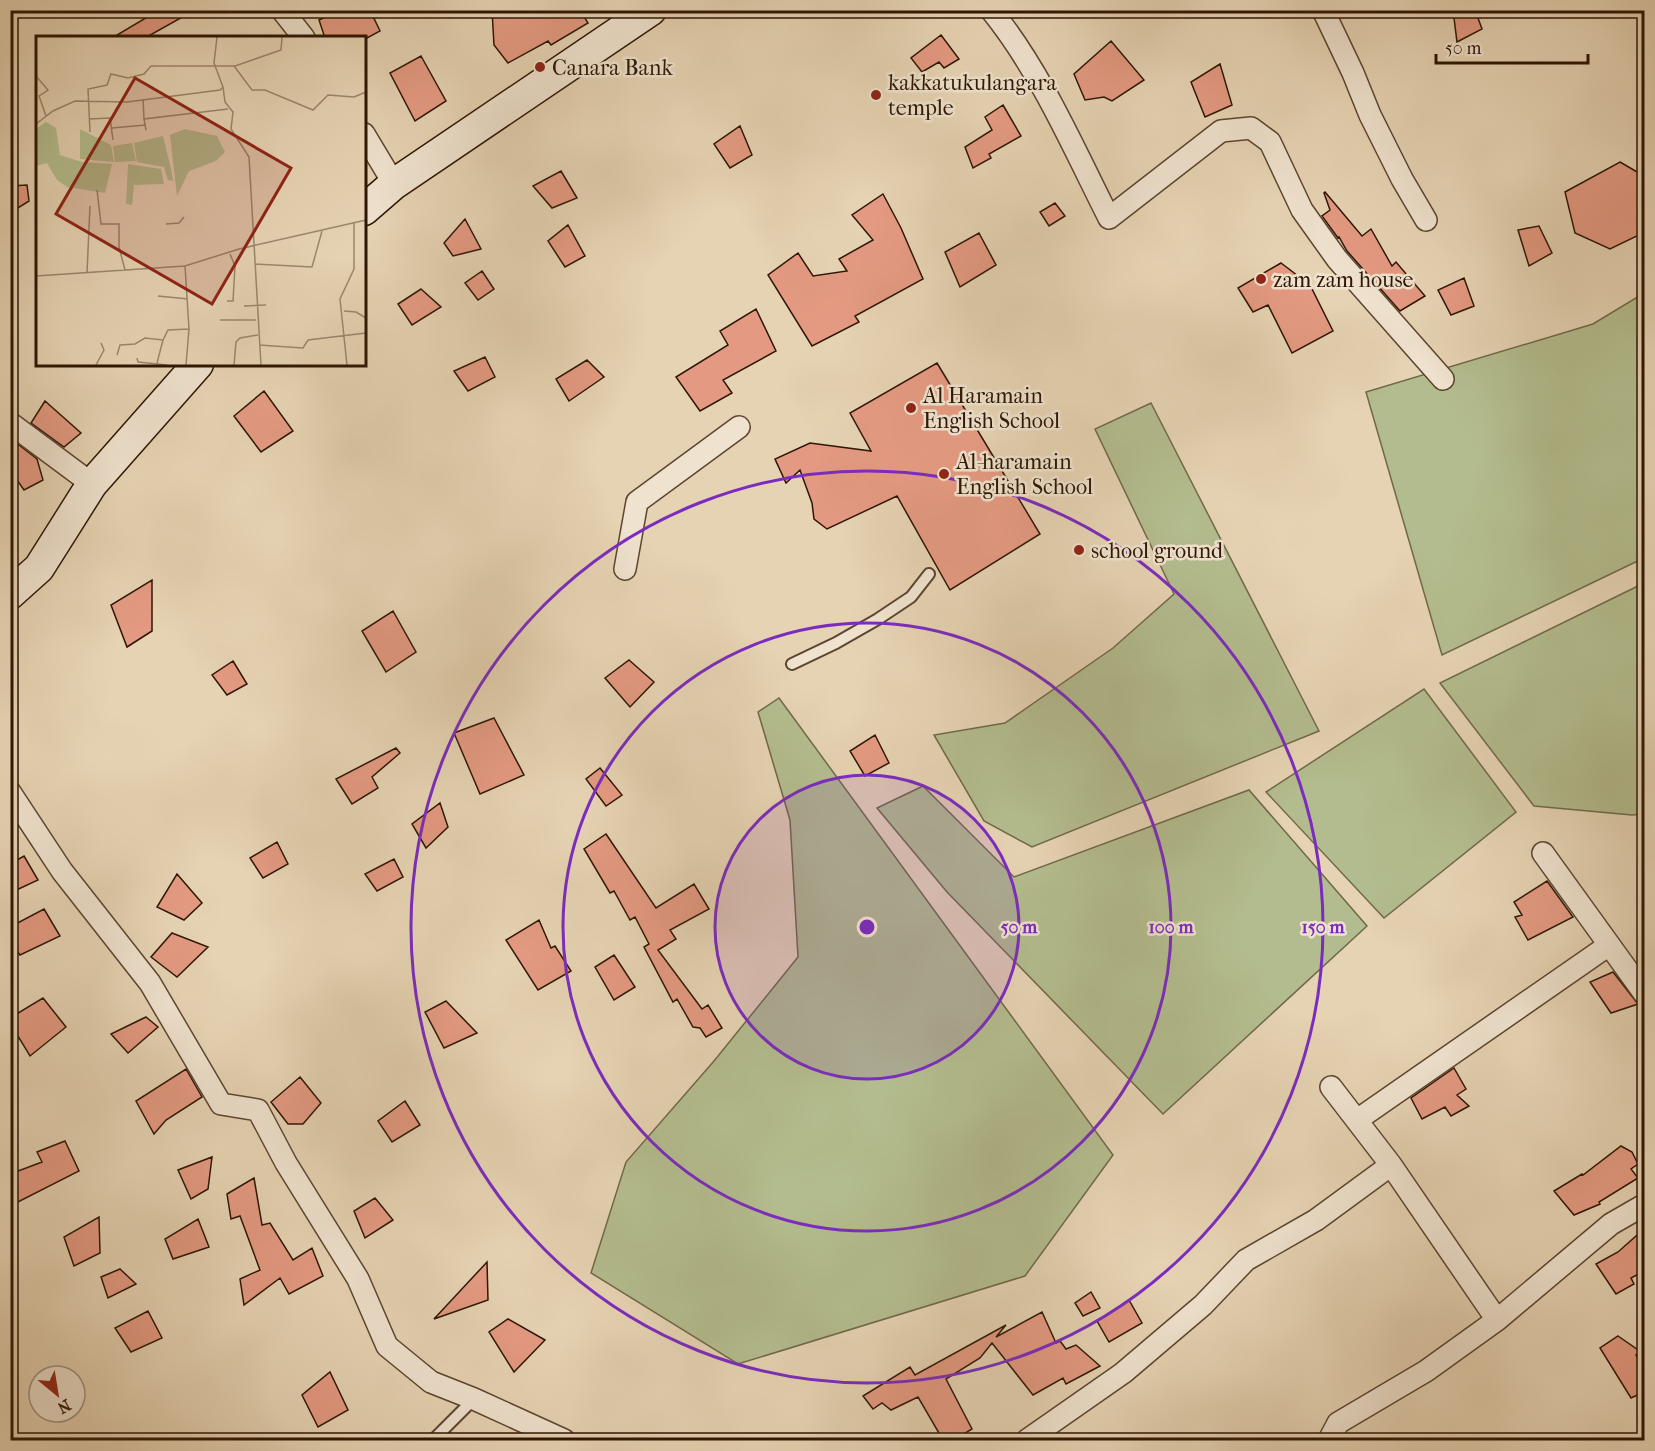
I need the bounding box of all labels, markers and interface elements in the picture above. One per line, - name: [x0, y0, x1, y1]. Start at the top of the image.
- scale bar: [1436, 27, 1588, 65]
- inset map: [36, 36, 366, 366]
- text: 50 m: [1445, 38, 1482, 59]
- place label: Canara Bank: [552, 55, 673, 81]
- marker: Canara Bank: [533, 60, 547, 74]
- place label: kakkatukulangara temple: [888, 70, 1058, 121]
- marker: kakkatukulangara temple: [869, 88, 883, 102]
- place label: zam zam house: [1273, 267, 1414, 293]
- marker: zam zam house: [1254, 272, 1268, 286]
- place label: Al Haramain English School: [922, 383, 1060, 434]
- marker: Al Haramain English School: [904, 401, 918, 415]
- place label: Al-haramain English School: [955, 449, 1093, 500]
- marker: Al-haramain English School: [937, 467, 951, 481]
- place label: school ground: [1091, 538, 1224, 564]
- marker: school ground: [1072, 543, 1086, 557]
- centre of rings: [857, 917, 877, 937]
- text: 50 m: [1001, 917, 1038, 938]
- text: 100 m: [1148, 917, 1195, 938]
- text: 150 m: [1302, 917, 1345, 938]
- north arrow: [27, 1364, 87, 1424]
- text: N: [53, 1395, 74, 1418]

